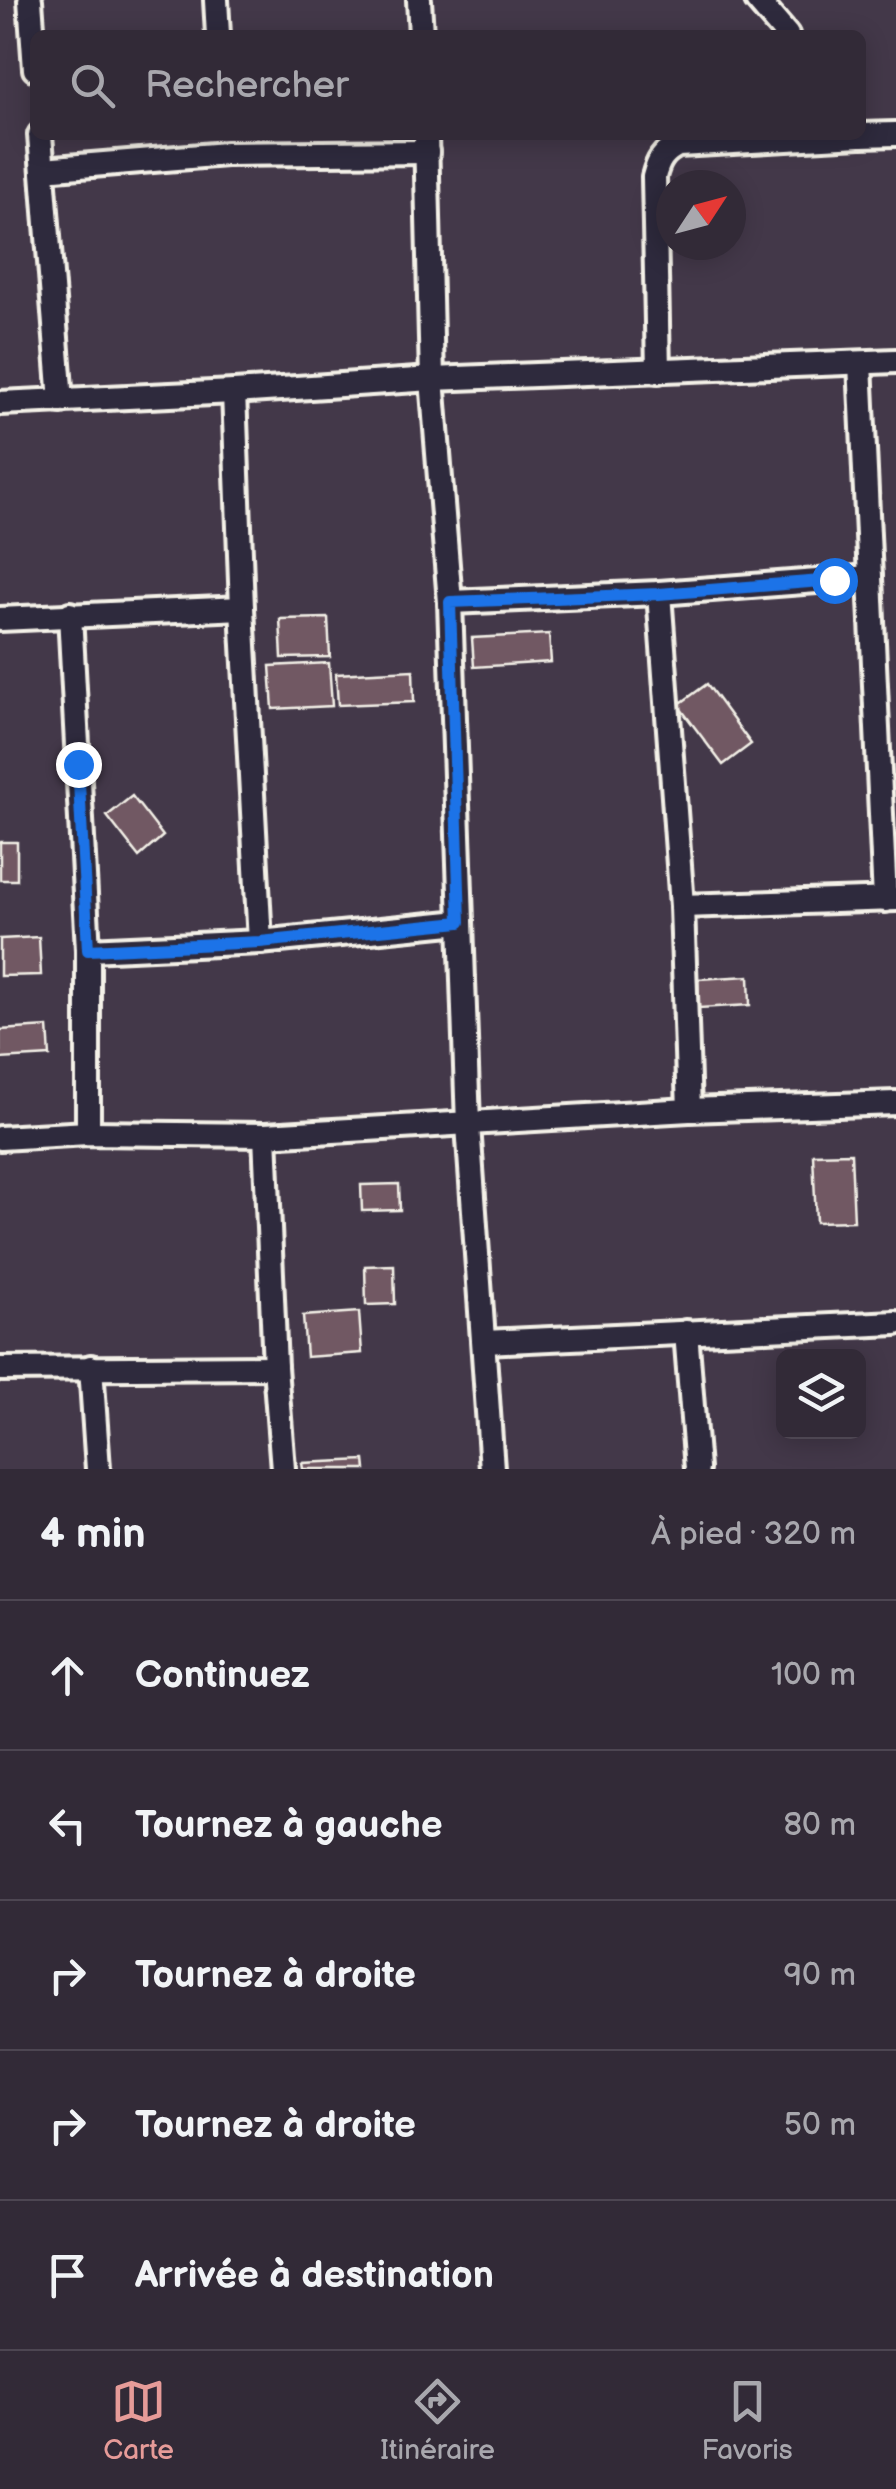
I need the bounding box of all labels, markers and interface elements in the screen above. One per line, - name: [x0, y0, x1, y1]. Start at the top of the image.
- search box: [30, 30, 866, 140]
- icon: search: [65, 58, 120, 113]
- text: Rechercher: [145, 63, 349, 108]
- north arrow: [656, 170, 746, 260]
- route start: [812, 558, 858, 604]
- route end: [56, 742, 102, 788]
- map controls: [776, 1349, 866, 1439]
- button: layers: [776, 1349, 866, 1439]
- text: 4 min: [40, 1509, 146, 1560]
- text: À pied · 320 m: [651, 1515, 856, 1554]
- icon: ahead: [40, 1648, 95, 1703]
- text: Continuez: [135, 1653, 310, 1698]
- text: 100 m: [771, 1656, 856, 1695]
- icon: left: [40, 1798, 95, 1853]
- text: Tournez à gauche: [135, 1803, 443, 1848]
- text: 80 m: [783, 1806, 856, 1845]
- icon: right: [40, 1948, 95, 2003]
- text: Tournez à droite: [135, 1953, 416, 1998]
- text: 90 m: [784, 1956, 856, 1995]
- icon: right: [40, 2098, 95, 2153]
- text: Tournez à droite: [135, 2103, 416, 2148]
- text: 50 m: [784, 2106, 856, 2145]
- icon: arrive: [40, 2248, 95, 2303]
- text: Arrivée à destination: [135, 2253, 494, 2298]
- tab: Carte: [103, 2374, 174, 2467]
- tab: Itinéraire: [380, 2374, 495, 2467]
- tab: Favoris: [701, 2374, 793, 2467]

